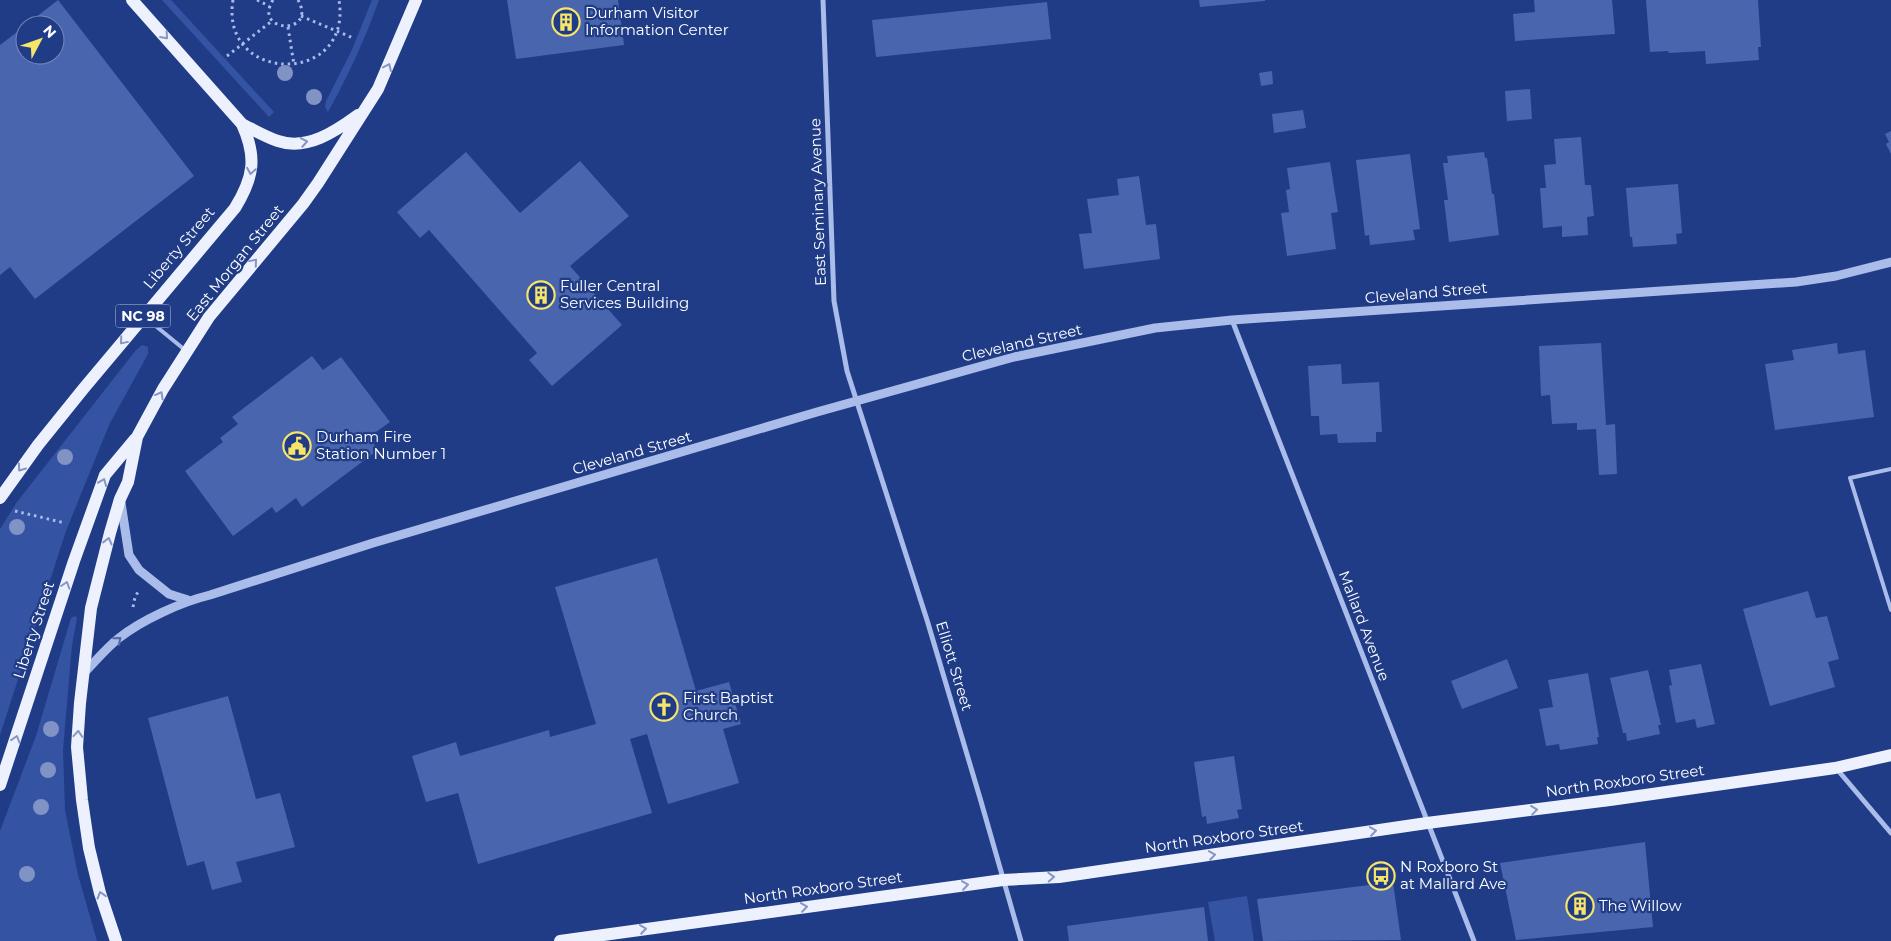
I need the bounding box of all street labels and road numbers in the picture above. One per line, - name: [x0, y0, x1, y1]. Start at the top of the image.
- street label: East Seminary Avenue: [805, 118, 830, 286]
- street label: East Morgan Street: [182, 201, 287, 325]
- street label: Liberty Street: [139, 203, 218, 293]
- street label: Cleveland Street: [1364, 278, 1488, 307]
- road number: NC 98: [116, 304, 170, 328]
- street label: Cleveland Street: [960, 319, 1084, 366]
- street label: Cleveland Street: [570, 426, 694, 479]
- street label: Mallard Avenue: [1335, 568, 1394, 684]
- street label: Liberty Street: [9, 579, 58, 681]
- street label: Elliott Street: [932, 619, 977, 713]
- street label: North Roxboro Street: [1544, 760, 1706, 801]
- street label: North Roxboro Street: [1143, 816, 1305, 857]
- street label: North Roxboro Street: [742, 867, 904, 908]

